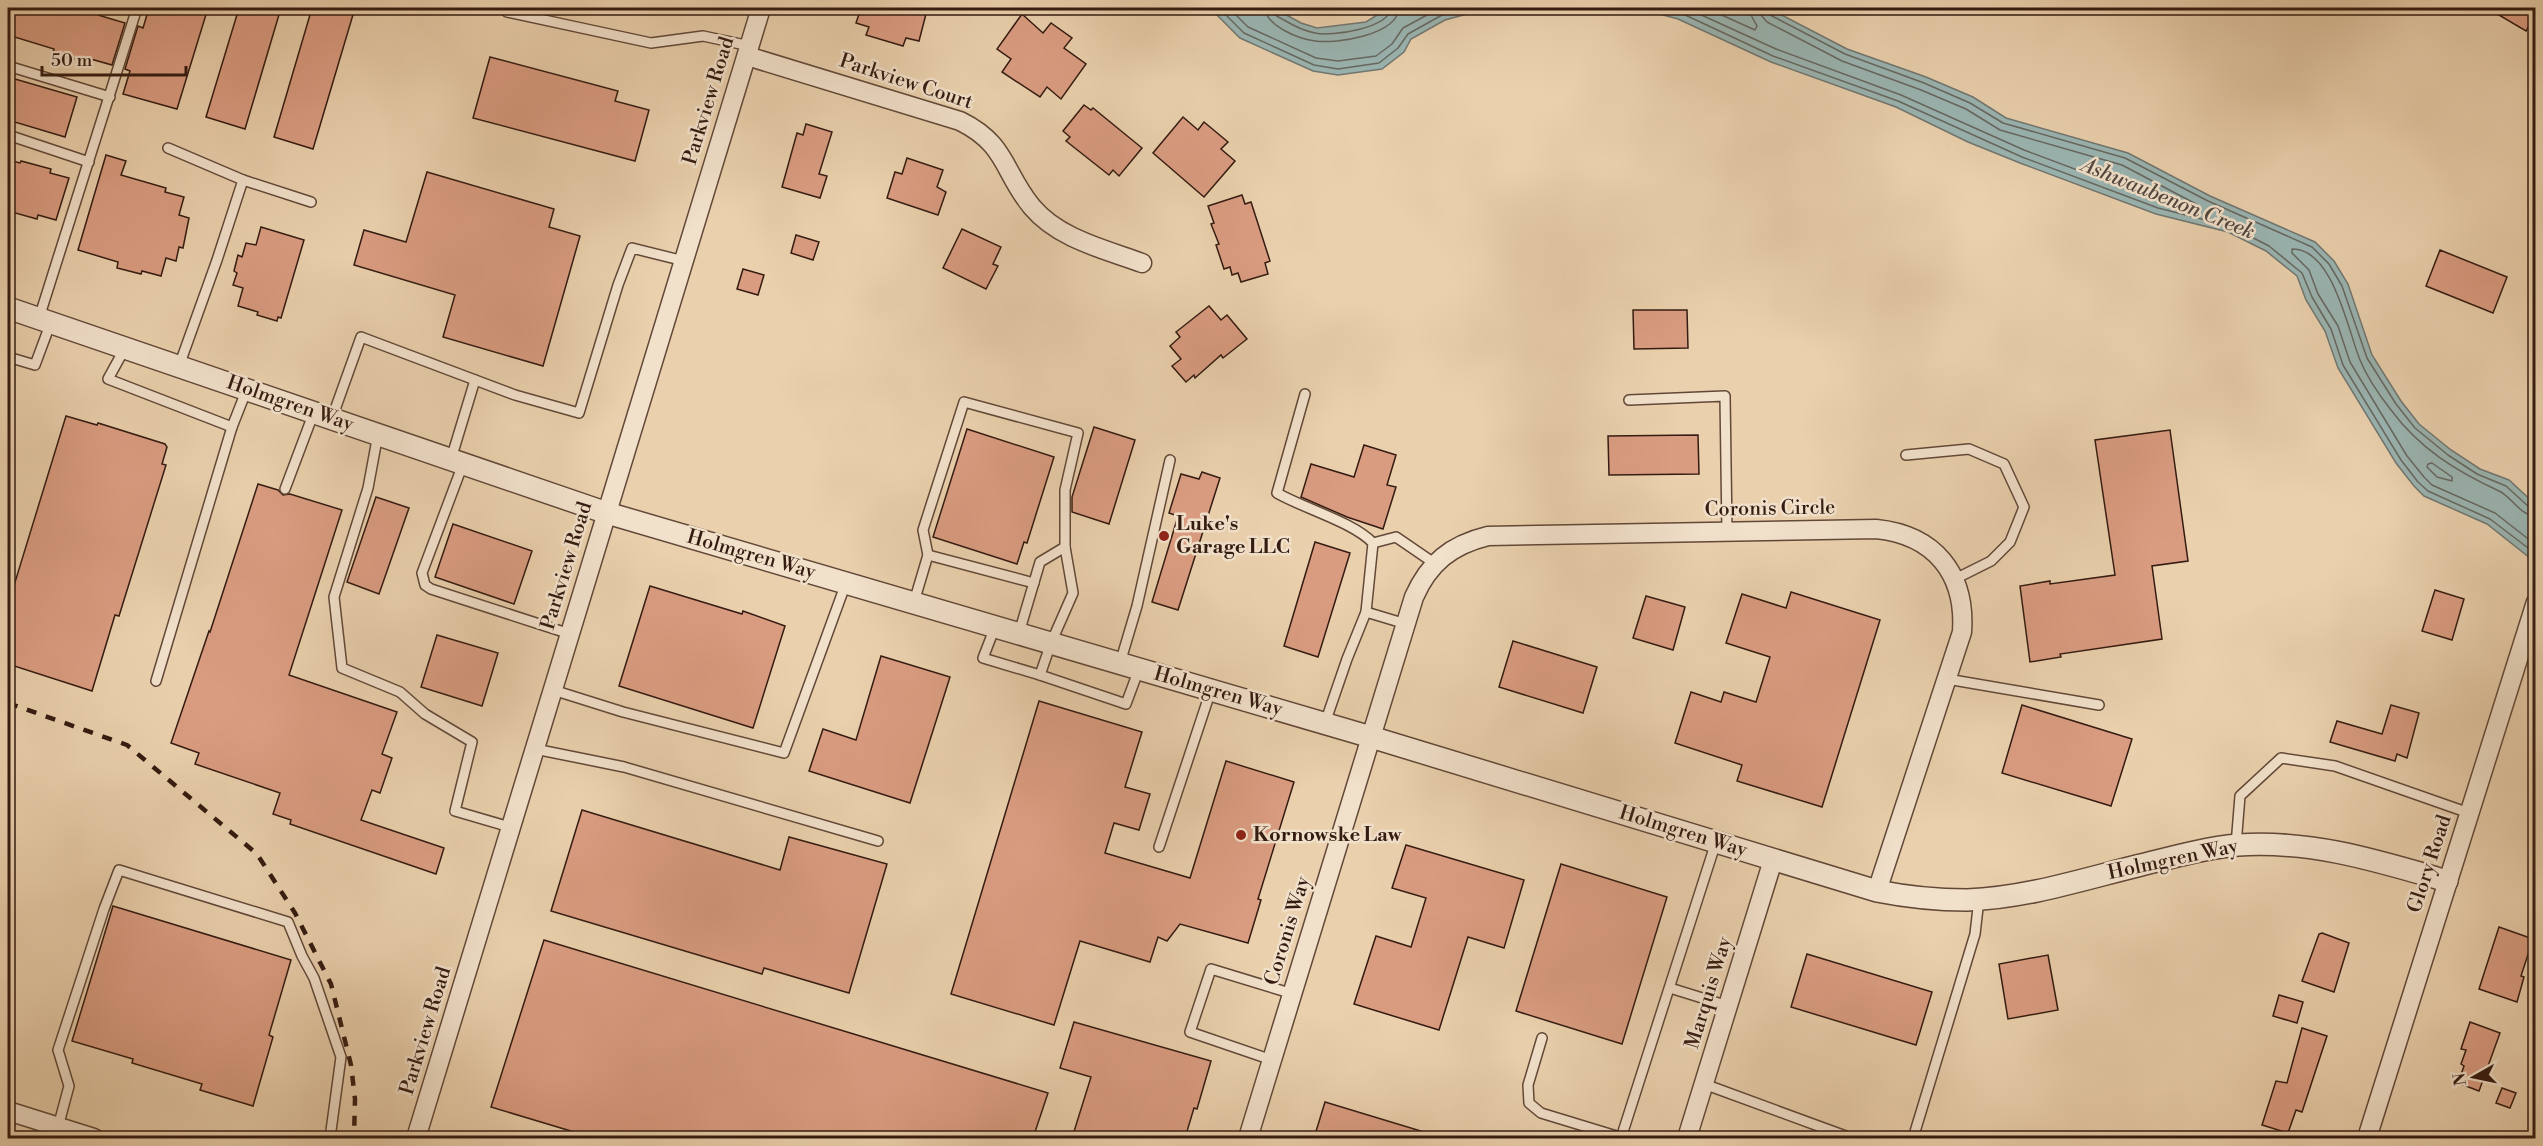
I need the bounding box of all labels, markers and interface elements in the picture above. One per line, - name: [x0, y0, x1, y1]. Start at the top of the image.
- street label: Parkview Road: [678, 33, 741, 168]
- scale bar: [42, 39, 186, 77]
- text: 50 m: [51, 49, 93, 72]
- street label: Parkview Court: [836, 49, 976, 115]
- water label: Ashwaubenon Creek: [2076, 152, 2258, 246]
- street label: Holmgren Way: [223, 371, 357, 438]
- street label: Coronis Circle: [1704, 495, 1836, 523]
- street label: Parkview Road: [536, 498, 599, 633]
- place label: Luke's Garage LLC: [1176, 512, 1290, 560]
- street label: Holmgren Way: [684, 525, 818, 585]
- marker: Luke's Garage LLC: [1157, 529, 1171, 543]
- street label: Holmgren Way: [1151, 662, 1285, 722]
- street label: Holmgren Way: [1616, 801, 1750, 863]
- street label: Glory Road: [2402, 811, 2458, 916]
- place label: Kornowske Law: [1253, 823, 1403, 848]
- marker: Kornowske Law: [1234, 828, 1248, 842]
- street label: Holmgren Way: [2105, 834, 2241, 886]
- street label: Coronis Way: [1260, 873, 1316, 988]
- street label: Marquis Way: [1680, 934, 1738, 1052]
- street label: Parkview Road: [395, 963, 458, 1098]
- north arrow: [2444, 1047, 2504, 1107]
- text: N: [2449, 1071, 2471, 1087]

